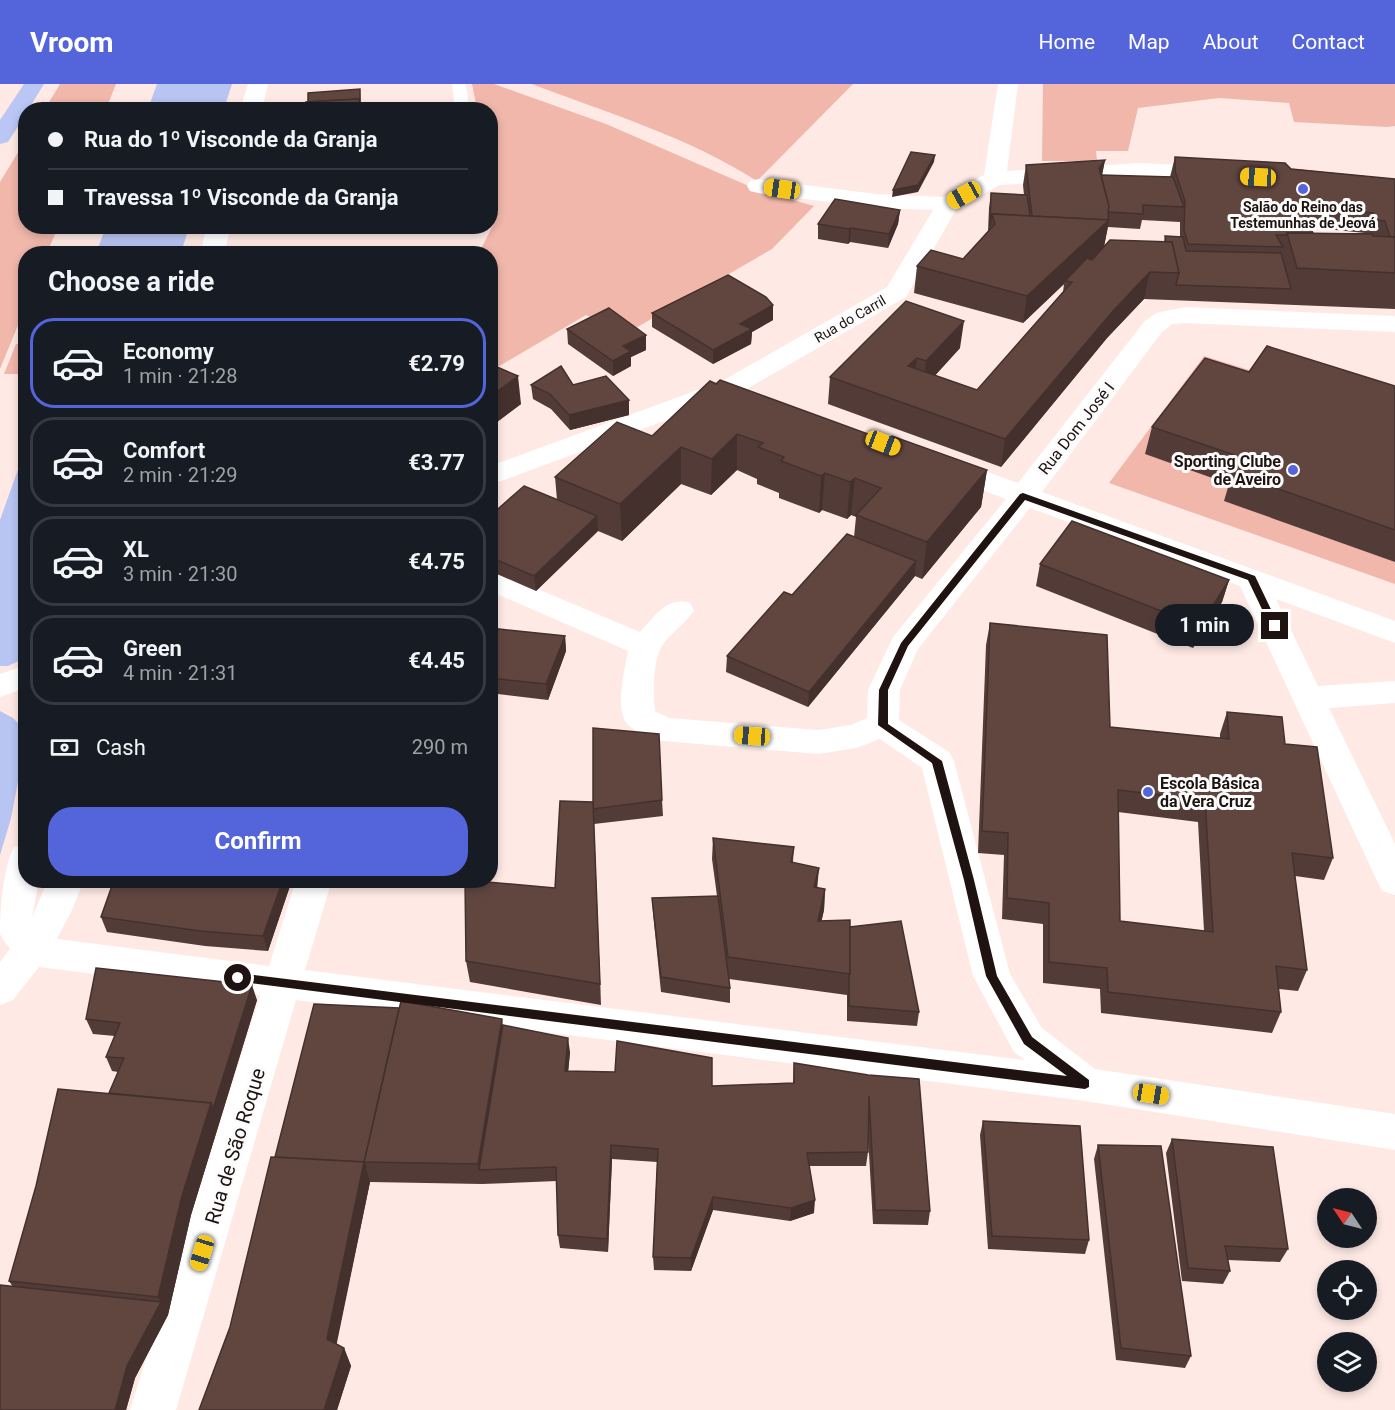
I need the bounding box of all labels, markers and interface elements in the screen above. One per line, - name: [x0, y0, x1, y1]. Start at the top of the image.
- text: Vroom: [30, 26, 114, 59]
- text: Home: [1039, 30, 1095, 54]
- text: Map: [1128, 30, 1170, 54]
- text: About: [1203, 30, 1259, 54]
- text: Contact: [1292, 30, 1365, 54]
- text: Rua do 1º Visconde da Granja: [84, 127, 377, 152]
- car: [1240, 167, 1276, 187]
- car: [763, 178, 801, 200]
- car: [944, 178, 984, 212]
- marker: Salão do Reino das Testemunhas de Jeová: [1296, 182, 1310, 196]
- text: Travessa 1º Visconde da Granja: [84, 185, 398, 210]
- place label: Salão do Reino das Testemunhas de Jeová: [1230, 199, 1376, 231]
- text: Choose a ride: [48, 266, 214, 298]
- street label: Rua do Carril: [811, 292, 889, 346]
- icon: car: [51, 336, 105, 390]
- text: Economy: [123, 339, 214, 364]
- text: €2.79: [408, 351, 465, 376]
- text: 1 min · 21:28: [123, 364, 238, 388]
- street label: Rua Dom José I: [1034, 378, 1118, 478]
- car: [863, 428, 903, 458]
- icon: car: [51, 435, 105, 489]
- text: Comfort: [123, 438, 205, 463]
- text: €3.77: [408, 450, 465, 475]
- place label: Sporting Clube de Aveiro: [1174, 452, 1281, 489]
- text: 2 min · 21:29: [123, 463, 238, 487]
- marker: Sporting Clube de Aveiro: [1286, 463, 1300, 477]
- icon: car: [51, 534, 105, 588]
- text: XL: [123, 537, 149, 562]
- text: €4.75: [408, 549, 465, 574]
- text: 3 min · 21:30: [123, 562, 238, 586]
- callout: 1 min: [1155, 605, 1254, 647]
- route end: [1261, 612, 1288, 639]
- text: 1 min: [1179, 613, 1230, 637]
- icon: car: [51, 633, 105, 687]
- text: Green: [123, 636, 182, 661]
- text: €4.45: [408, 648, 465, 673]
- text: 4 min · 21:31: [123, 661, 238, 685]
- car: [733, 726, 771, 746]
- icon: cash: [48, 731, 81, 764]
- text: Cash: [96, 735, 146, 760]
- text: 290 m: [412, 735, 468, 759]
- place label: Escola Básica da Vera Cruz: [1160, 774, 1260, 811]
- marker: Escola Básica da Vera Cruz: [1141, 785, 1155, 799]
- button: Confirm: [48, 807, 468, 876]
- route start: [224, 964, 251, 991]
- street label: Rua de São Roque: [200, 1065, 270, 1227]
- car: [1132, 1082, 1170, 1106]
- north arrow: [1317, 1188, 1377, 1248]
- map controls: [1317, 1188, 1377, 1392]
- car: [188, 1233, 216, 1273]
- button: locate: [1317, 1260, 1377, 1320]
- button: layers: [1317, 1332, 1377, 1392]

